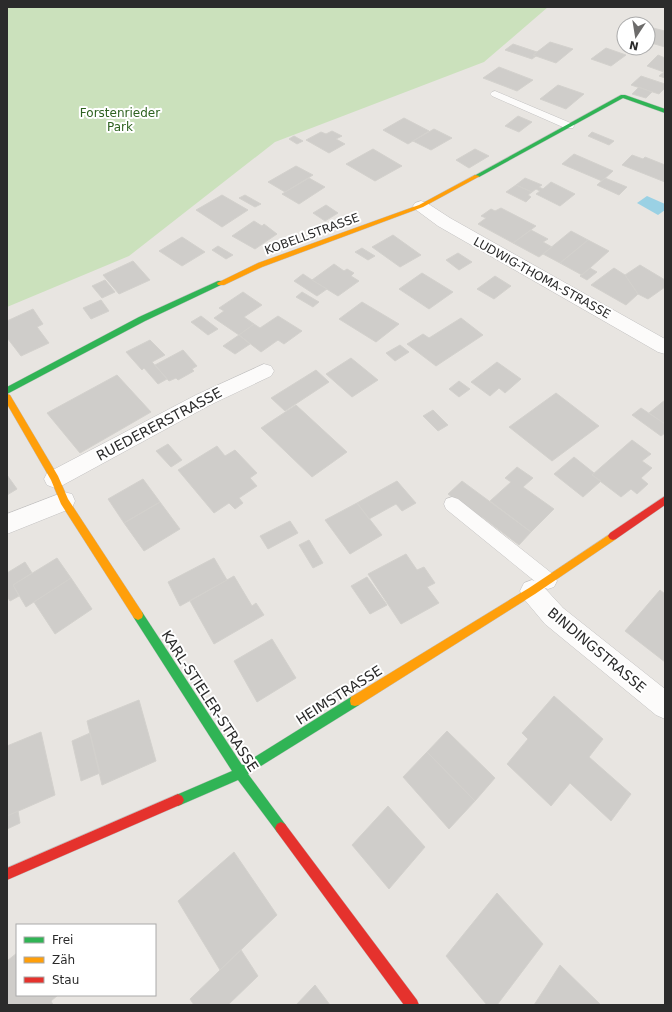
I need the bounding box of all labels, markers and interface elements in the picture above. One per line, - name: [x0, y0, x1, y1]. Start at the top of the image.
- north arrow: [616, 16, 656, 56]
- text: N: [628, 38, 640, 53]
- park label: Forstenrieder Park: [80, 106, 160, 134]
- street label: KOBELLSTRASSE: [263, 210, 361, 258]
- street label: LUDWIG-THOMA-STRASSE: [471, 234, 613, 322]
- street label: RUEDERERSTRASSE: [94, 384, 224, 464]
- street label: BINDINGSTRASSE: [545, 604, 649, 696]
- street label: KARL-STIELER-STRASSE: [158, 627, 262, 775]
- street label: HEIMSTRASSE: [293, 662, 385, 728]
- legend: [16, 924, 156, 996]
- text: Frei: [52, 933, 73, 947]
- text: Zäh: [52, 953, 75, 967]
- text: Stau: [52, 973, 79, 987]

